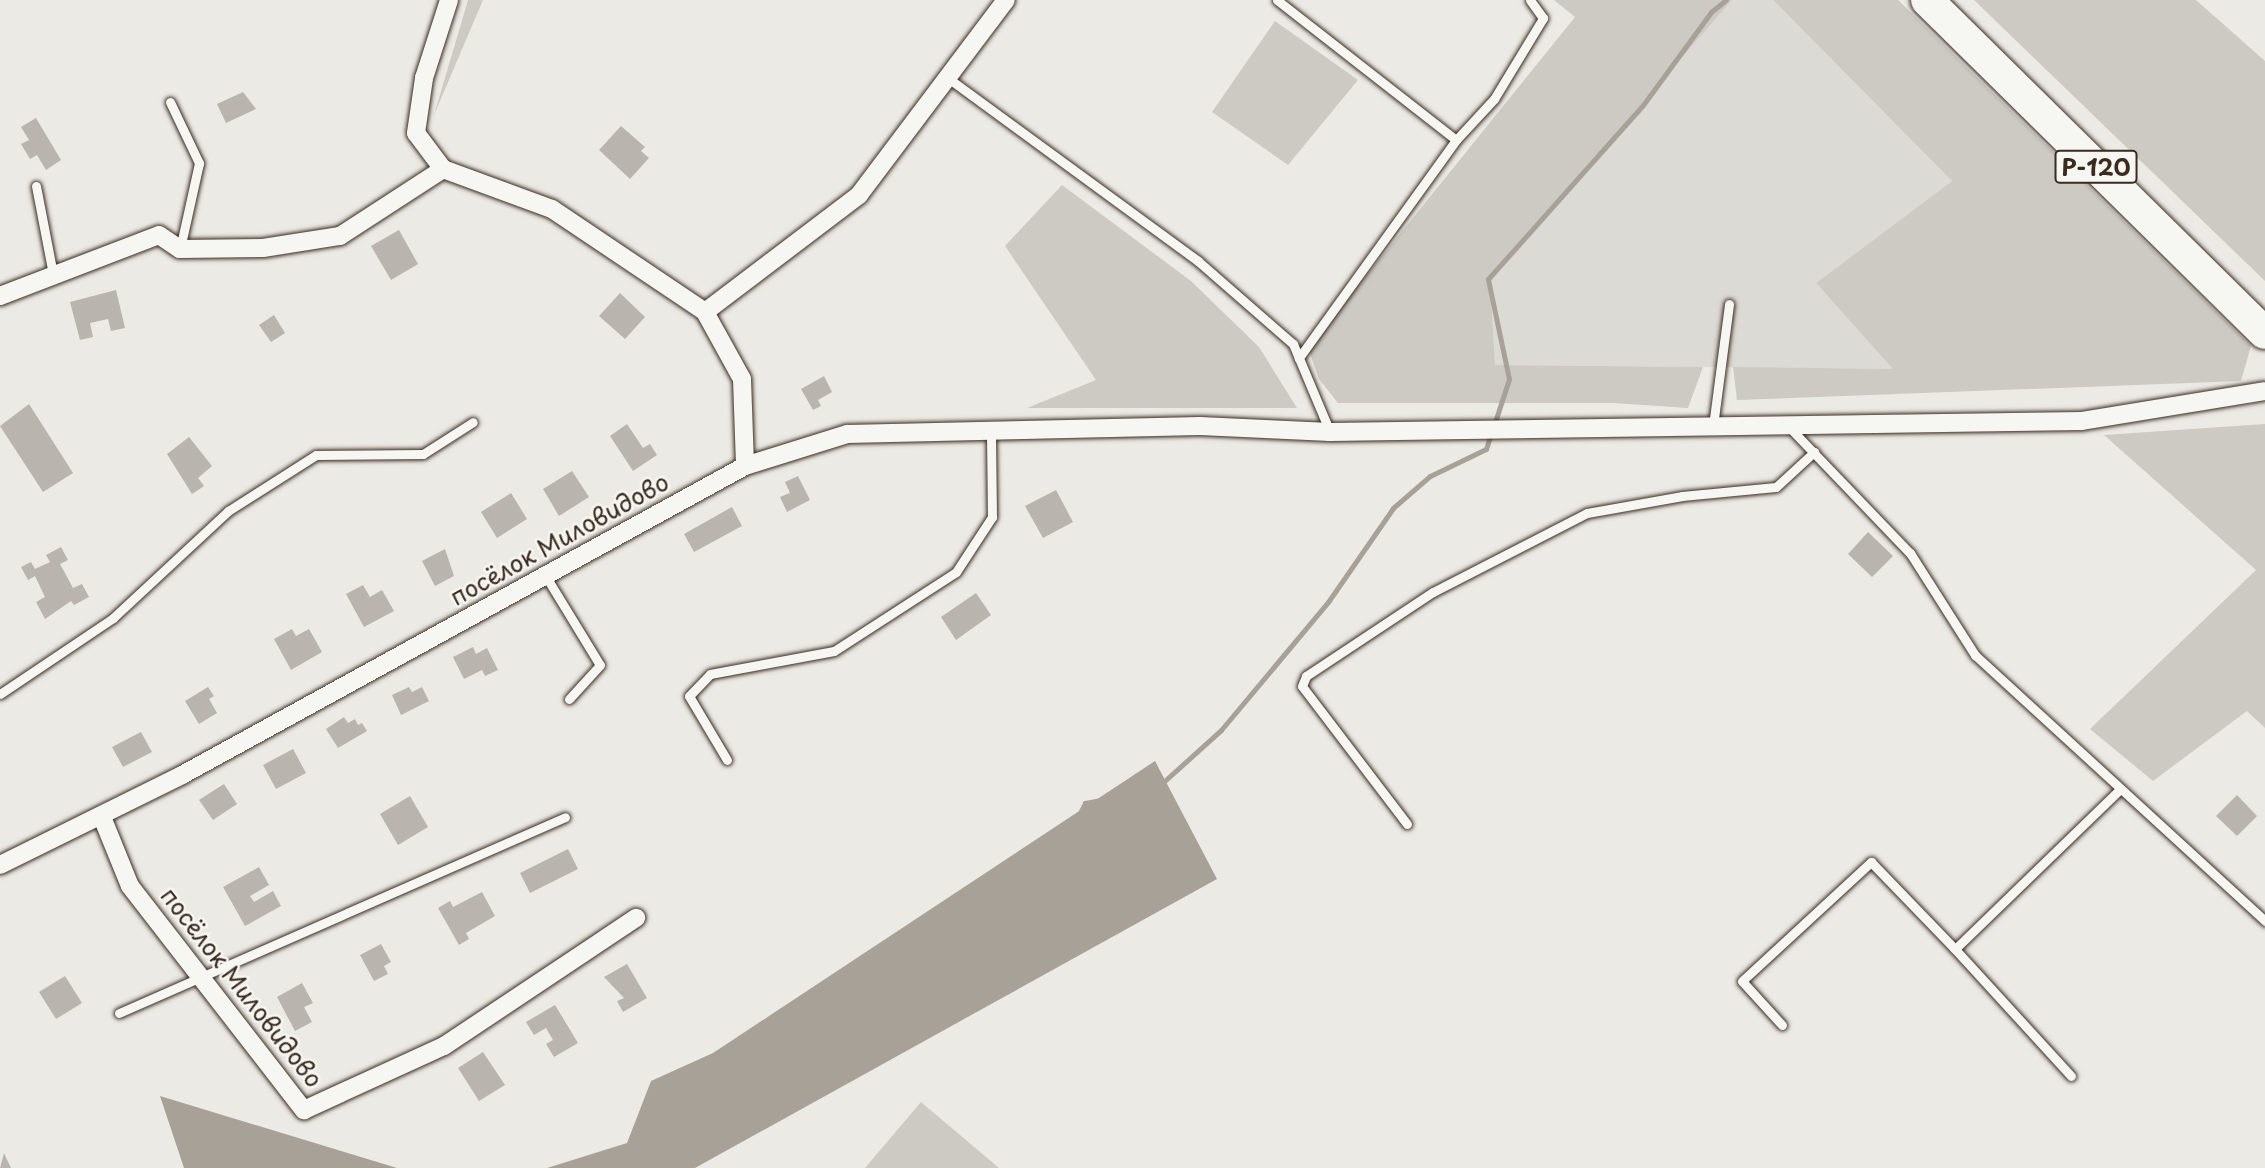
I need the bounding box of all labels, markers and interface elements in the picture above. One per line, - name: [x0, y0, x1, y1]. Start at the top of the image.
- road number: Р-120: [2054, 148, 2138, 186]
- street label: посёлок Миловидово: [444, 466, 674, 612]
- street label: посёлок Миловидово: [154, 880, 330, 1094]

